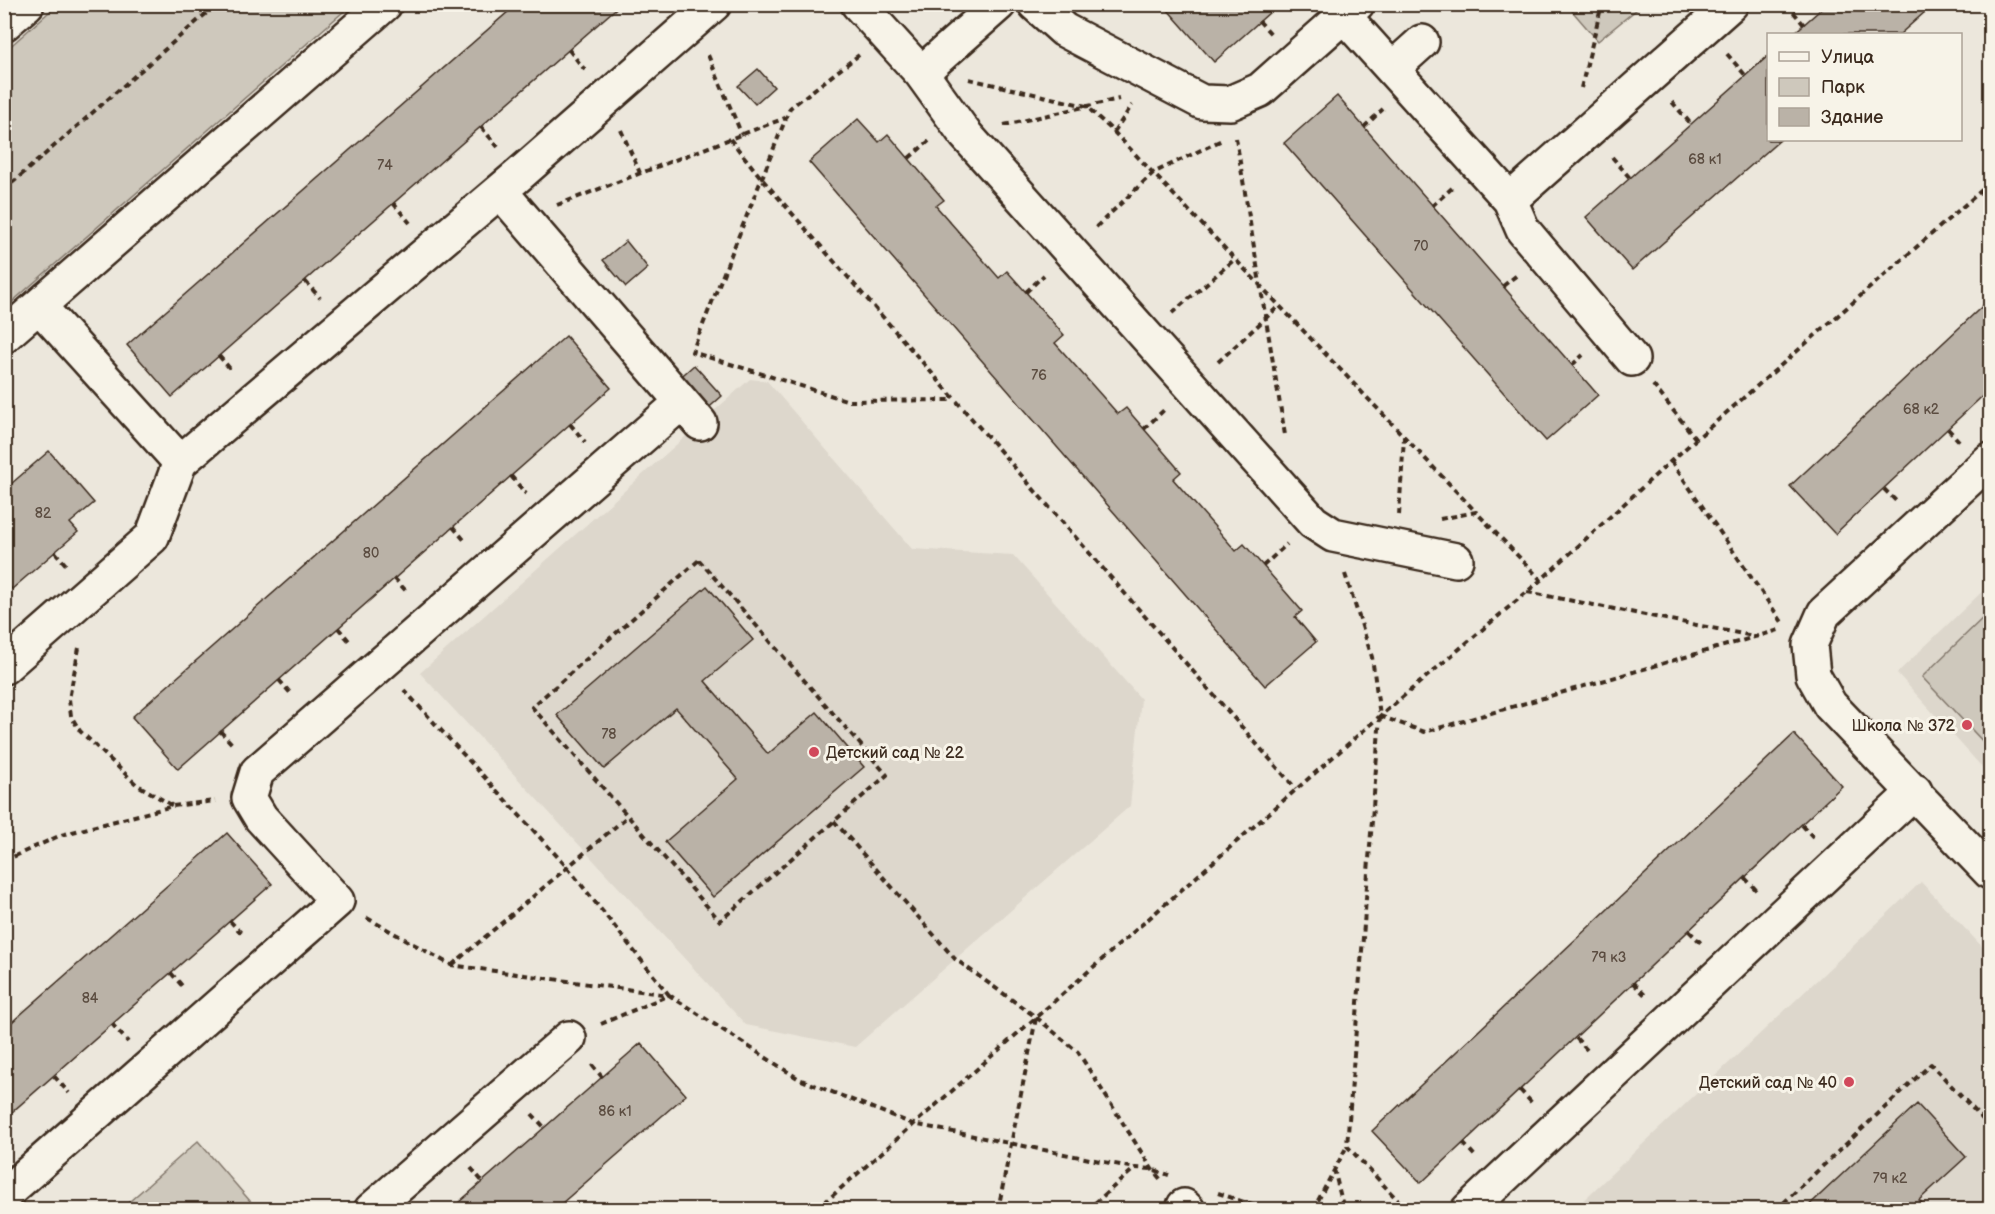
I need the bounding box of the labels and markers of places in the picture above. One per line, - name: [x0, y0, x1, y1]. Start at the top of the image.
- place label: Школа № 372: [1852, 717, 1956, 736]
- marker: Школа № 372: [1960, 718, 1974, 732]
- place label: Детский сад № 22: [826, 744, 964, 763]
- marker: Детский сад № 22: [807, 745, 821, 759]
- place label: Детский сад № 40: [1699, 1074, 1837, 1093]
- marker: Детский сад № 40: [1842, 1075, 1856, 1089]

